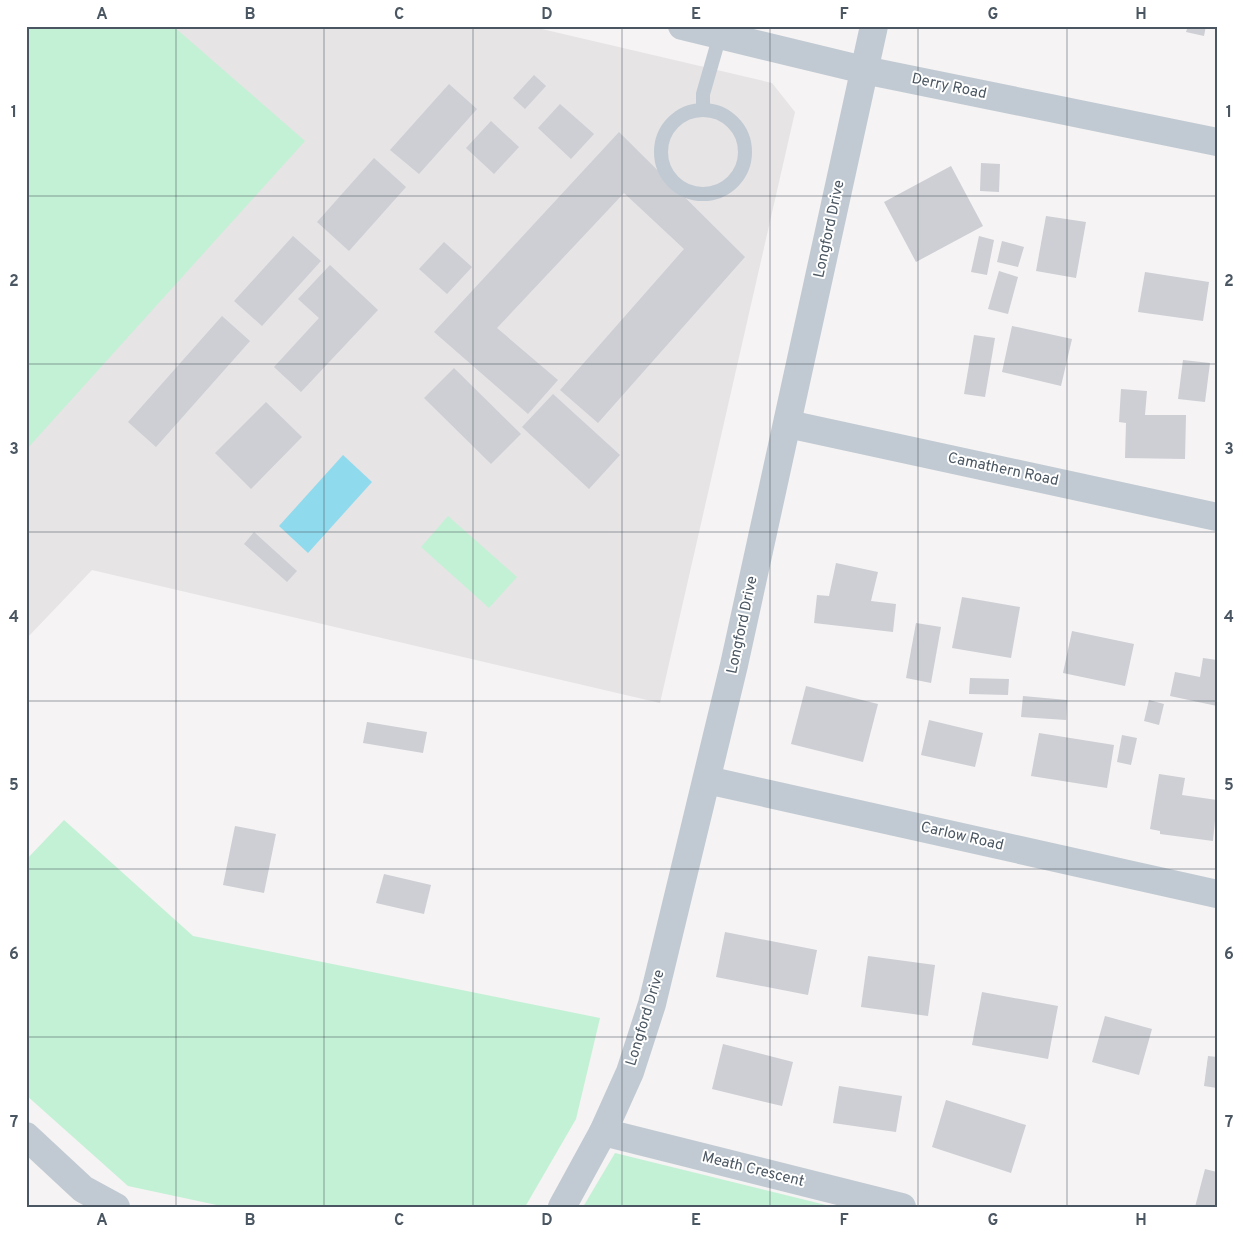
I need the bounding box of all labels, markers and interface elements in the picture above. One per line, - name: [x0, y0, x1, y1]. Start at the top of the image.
- text: A: [96, 5, 108, 25]
- text: B: [244, 5, 256, 25]
- text: C: [394, 5, 404, 25]
- text: D: [541, 5, 553, 25]
- text: E: [691, 5, 701, 25]
- text: F: [839, 5, 849, 25]
- text: G: [988, 5, 998, 25]
- text: H: [1135, 5, 1147, 25]
- street label: Derry Road: [910, 70, 988, 104]
- text: 1: [11, 103, 17, 123]
- text: 1: [1226, 103, 1232, 123]
- street label: Longford Drive: [810, 178, 850, 280]
- text: 2: [9, 272, 19, 292]
- text: 2: [1224, 272, 1234, 292]
- text: 3: [9, 440, 19, 460]
- text: 3: [1224, 440, 1234, 460]
- street label: Camathern Road: [946, 449, 1060, 491]
- street label: Longford Drive: [723, 574, 763, 676]
- text: 4: [9, 608, 19, 628]
- text: 4: [1224, 608, 1234, 628]
- text: 5: [9, 776, 19, 796]
- text: 5: [1224, 776, 1234, 796]
- street label: Carlow Road: [919, 818, 1005, 856]
- text: 6: [9, 945, 19, 965]
- text: 6: [1224, 945, 1234, 965]
- street label: Longford Drive: [622, 968, 670, 1068]
- text: 7: [10, 1113, 18, 1133]
- text: 7: [1225, 1113, 1233, 1133]
- street label: Meath Crescent: [700, 1148, 806, 1192]
- text: A: [96, 1211, 108, 1231]
- text: B: [244, 1211, 256, 1231]
- text: C: [394, 1211, 404, 1231]
- text: D: [541, 1211, 553, 1231]
- text: E: [691, 1211, 701, 1231]
- text: F: [839, 1211, 849, 1231]
- text: G: [988, 1211, 998, 1231]
- text: H: [1135, 1211, 1147, 1231]

